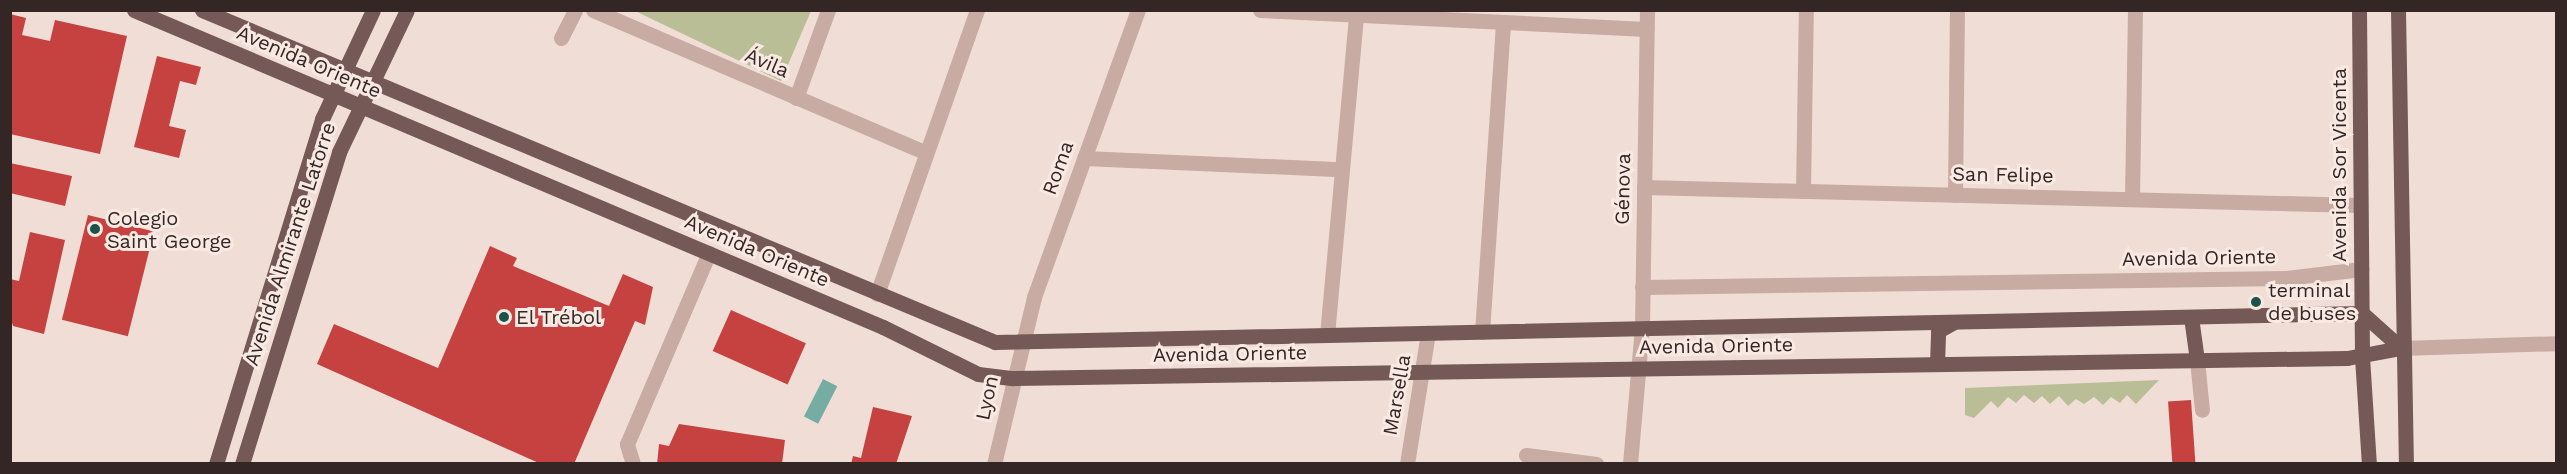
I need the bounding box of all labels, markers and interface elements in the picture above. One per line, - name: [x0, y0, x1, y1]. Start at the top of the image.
- street label: Avenida Oriente: [233, 21, 385, 103]
- street label: Ávila: [741, 43, 793, 83]
- street label: Avenida Sor Vicenta: [2327, 67, 2351, 263]
- street label: Avenida Almirante Latorre: [239, 119, 341, 369]
- street label: Roma: [1037, 138, 1079, 198]
- street label: Génova: [1610, 153, 1636, 225]
- street label: San Felipe: [1952, 162, 2054, 188]
- place label: Colegio Saint George: [107, 206, 232, 253]
- street label: Avenida Oriente: [681, 210, 833, 292]
- marker: Colegio Saint George: [88, 222, 102, 236]
- street label: Avenida Oriente: [2121, 245, 2277, 271]
- place label: terminal de buses: [2268, 278, 2356, 325]
- marker: terminal de buses: [2249, 295, 2263, 309]
- place label: El Trébol: [516, 305, 602, 329]
- marker: El Trébol: [497, 310, 511, 324]
- street label: Avenida Oriente: [1638, 333, 1794, 359]
- street label: Avenida Oriente: [1152, 341, 1308, 367]
- street label: Marsella: [1378, 353, 1416, 437]
- street label: Lyon: [971, 374, 1003, 422]

